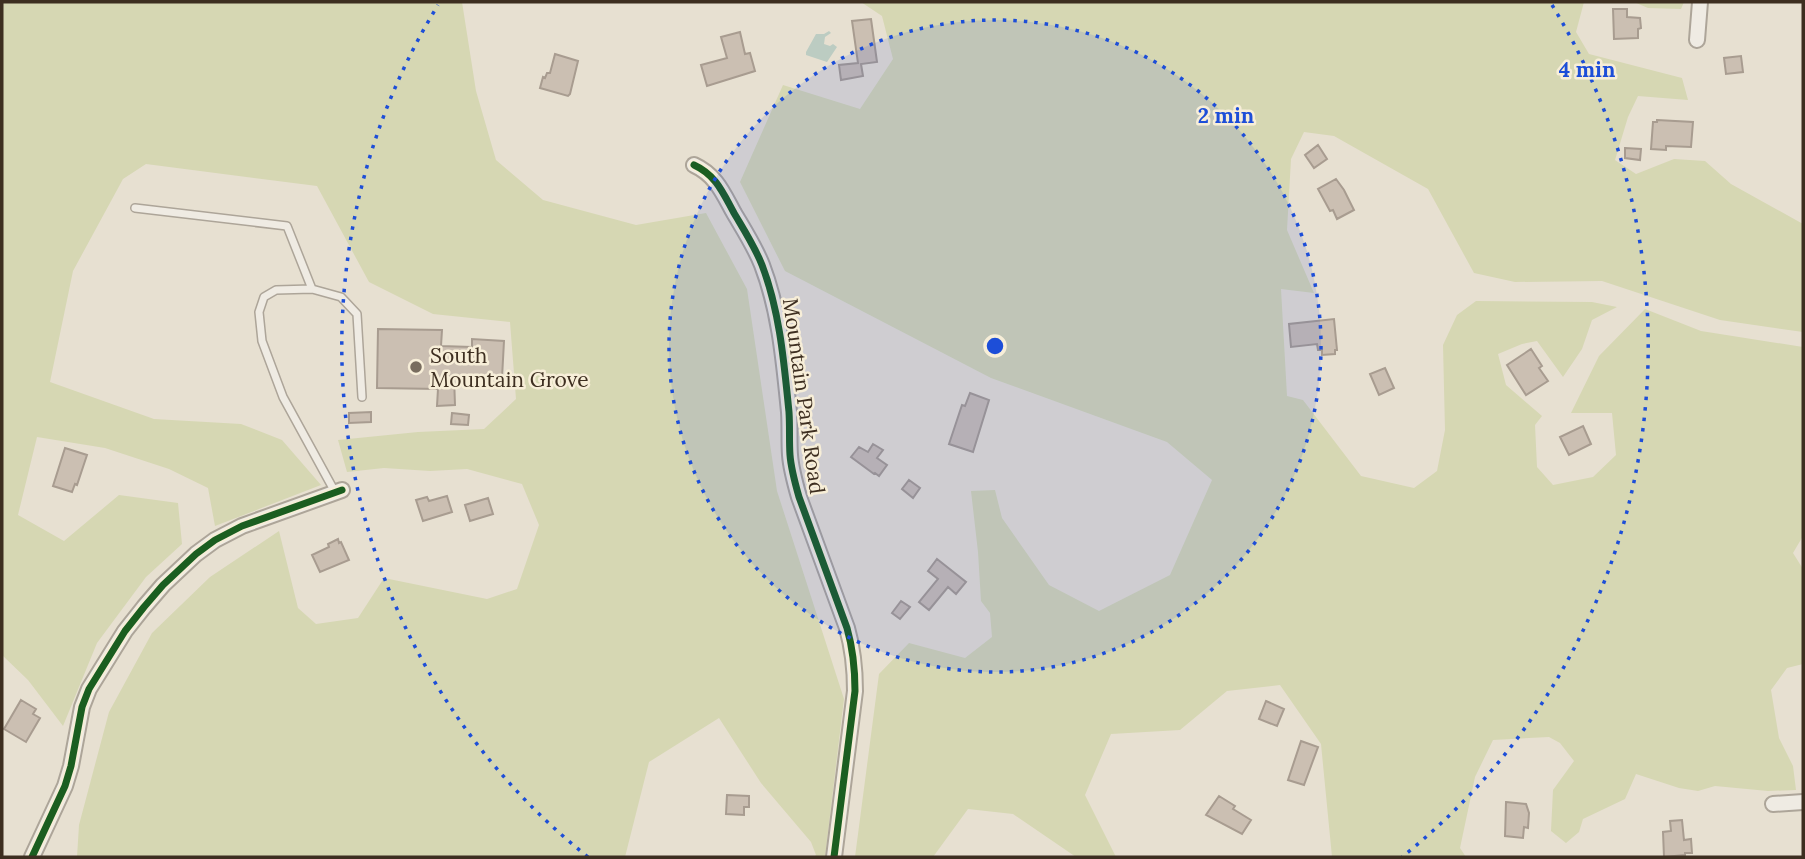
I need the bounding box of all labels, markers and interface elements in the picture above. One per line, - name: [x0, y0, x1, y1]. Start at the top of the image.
- text: 4 min: [1559, 56, 1615, 83]
- text: 2 min: [1198, 102, 1254, 129]
- street label: Mountain Park Road: [777, 296, 831, 496]
- centre of rings: [983, 334, 1007, 358]
- place label: South Mountain Grove: [430, 342, 589, 393]
- marker: South Mountain Grove: [408, 359, 424, 375]

